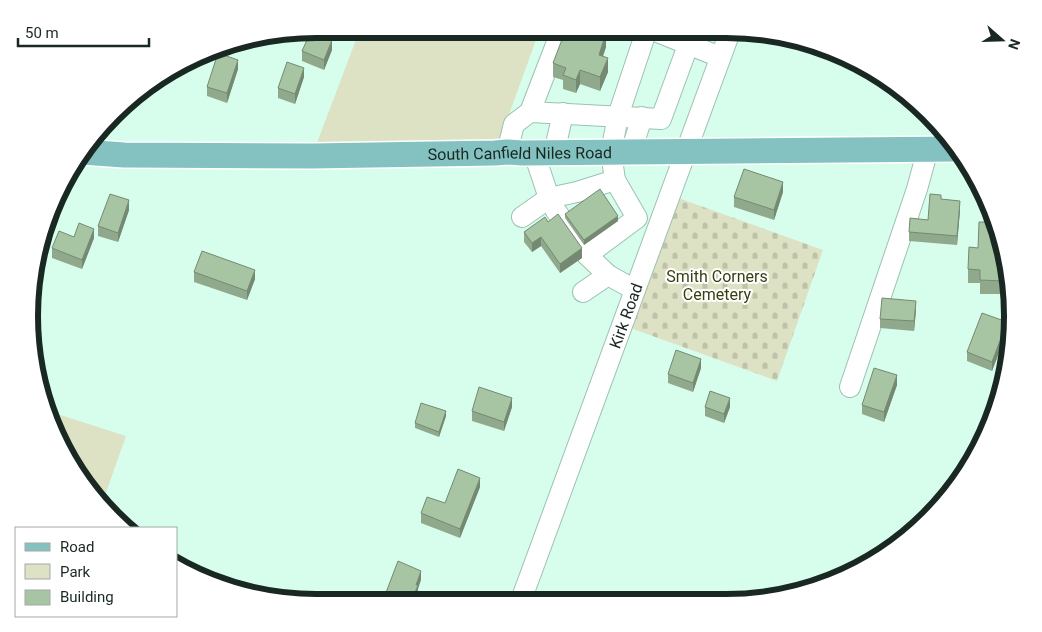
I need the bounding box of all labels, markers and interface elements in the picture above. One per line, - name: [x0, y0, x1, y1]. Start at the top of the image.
- scale bar: [18, 15, 149, 47]
- north arrow: [977, 15, 1027, 65]
- text: 50 m: [25, 24, 59, 42]
- text: N: [1005, 37, 1023, 52]
- street label: South Canfield Niles Road: [428, 143, 612, 164]
- park label: Smith Corners Cemetery: [666, 267, 768, 304]
- street label: Kirk Road: [605, 281, 647, 351]
- legend: [15, 527, 178, 617]
- text: Road: [60, 538, 94, 556]
- text: Park: [60, 563, 91, 581]
- text: Building: [60, 588, 114, 606]

